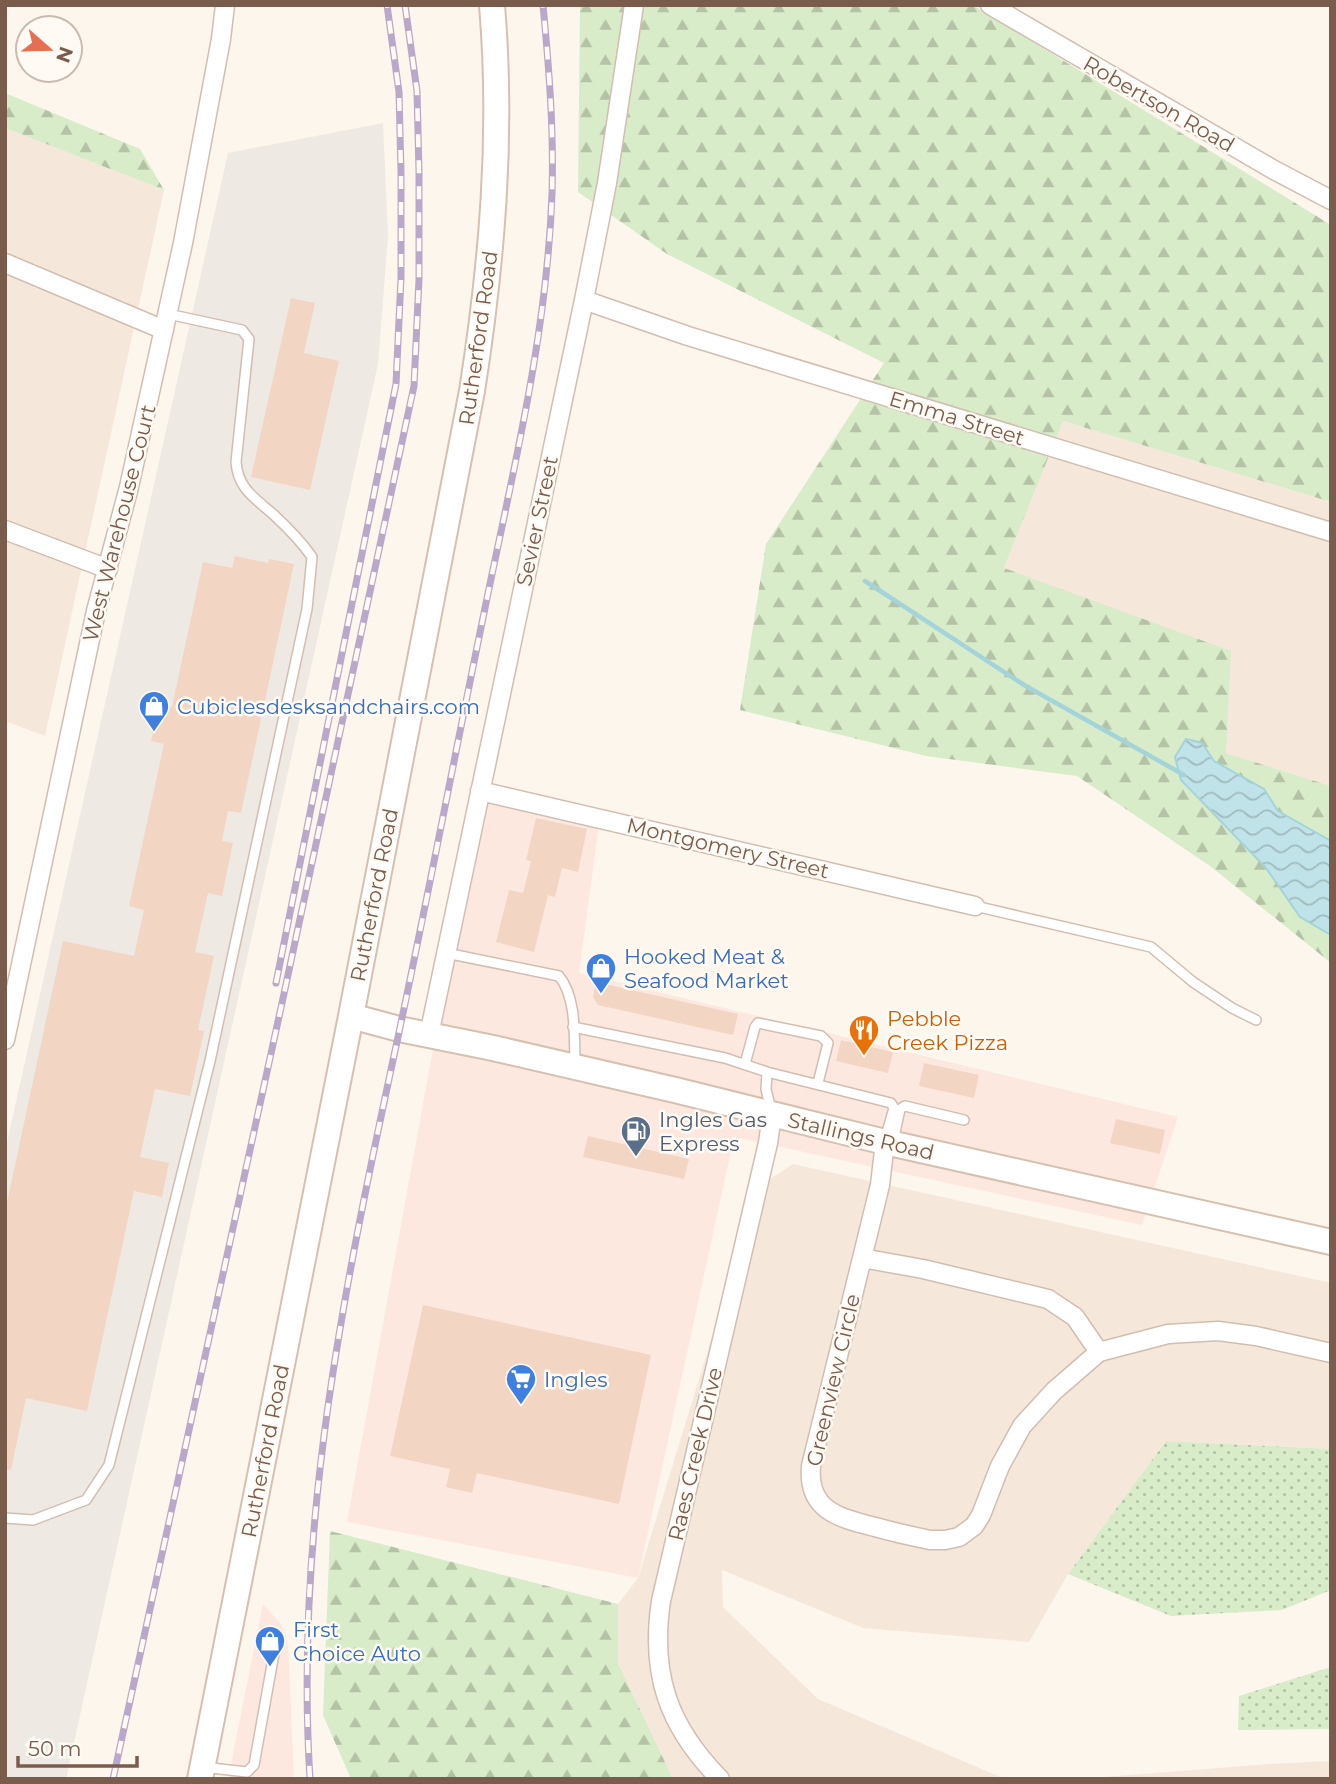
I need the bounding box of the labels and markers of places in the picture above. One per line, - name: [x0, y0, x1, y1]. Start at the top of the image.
- shop icon: Cubiclesdesksandchairs.com: [137, 689, 171, 733]
- place label: Cubiclesdesksandchairs.com: [177, 694, 480, 719]
- place label: Hooked Meat & Seafood Market: [624, 944, 789, 993]
- shop icon: Hooked Meat & Seafood Market: [584, 951, 618, 995]
- place label: Pebble Creek Pizza: [887, 1006, 1008, 1055]
- restaurant icon: Pebble Creek Pizza: [847, 1013, 881, 1057]
- place label: Ingles Gas Express: [659, 1107, 767, 1156]
- fuel station icon: Ingles Gas Express: [619, 1114, 653, 1158]
- supermarket icon: Ingles: [504, 1362, 538, 1406]
- place label: Ingles: [544, 1367, 608, 1392]
- place label: First Choice Auto: [293, 1617, 421, 1666]
- shop icon: First Choice Auto: [253, 1624, 287, 1668]

